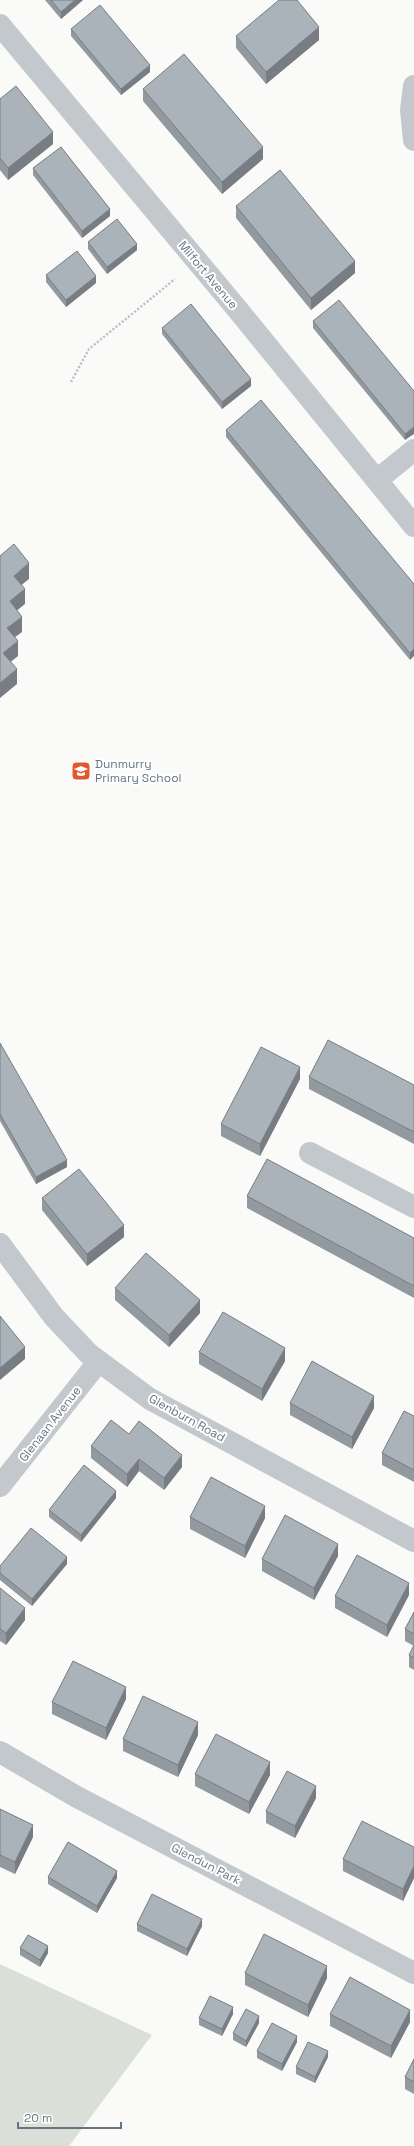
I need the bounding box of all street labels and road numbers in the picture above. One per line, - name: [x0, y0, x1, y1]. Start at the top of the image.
- street label: Milfort Avenue: [175, 238, 241, 312]
- street label: Glenaan Avenue: [15, 1383, 85, 1465]
- street label: Glenburn Road: [146, 1390, 228, 1446]
- street label: Glendun Park: [169, 1840, 244, 1889]

